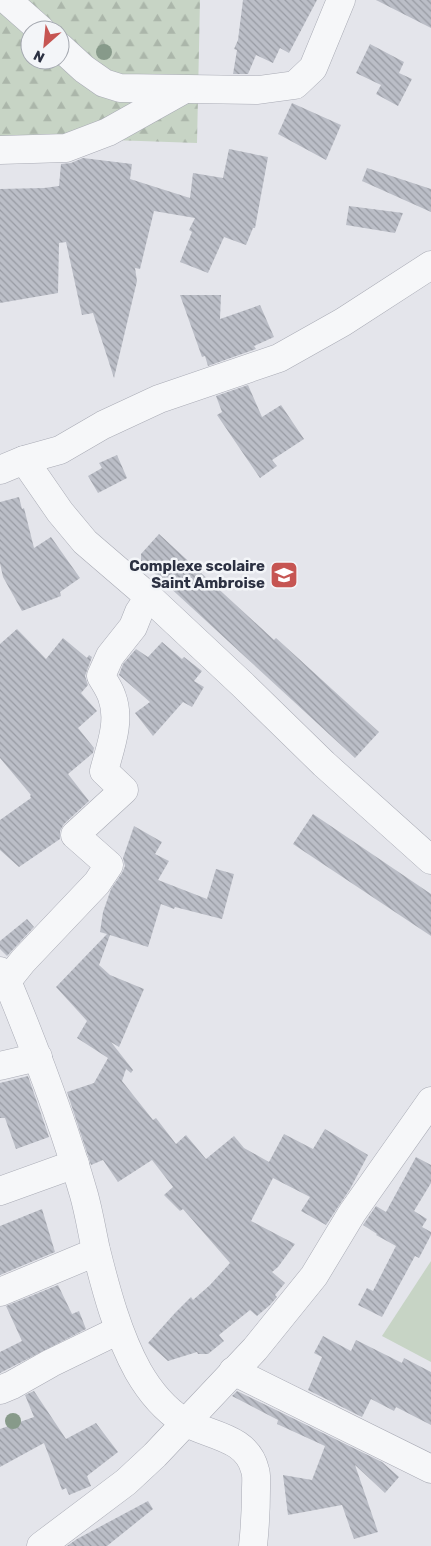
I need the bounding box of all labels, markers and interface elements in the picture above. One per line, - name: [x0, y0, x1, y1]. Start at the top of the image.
- north arrow: [20, 20, 70, 70]
- text: N: [31, 46, 48, 66]
- place label: Complexe scolaire Saint Ambroise: [129, 557, 265, 592]
- school or university icon: Complexe scolaire Saint Ambroise: [269, 560, 299, 590]

